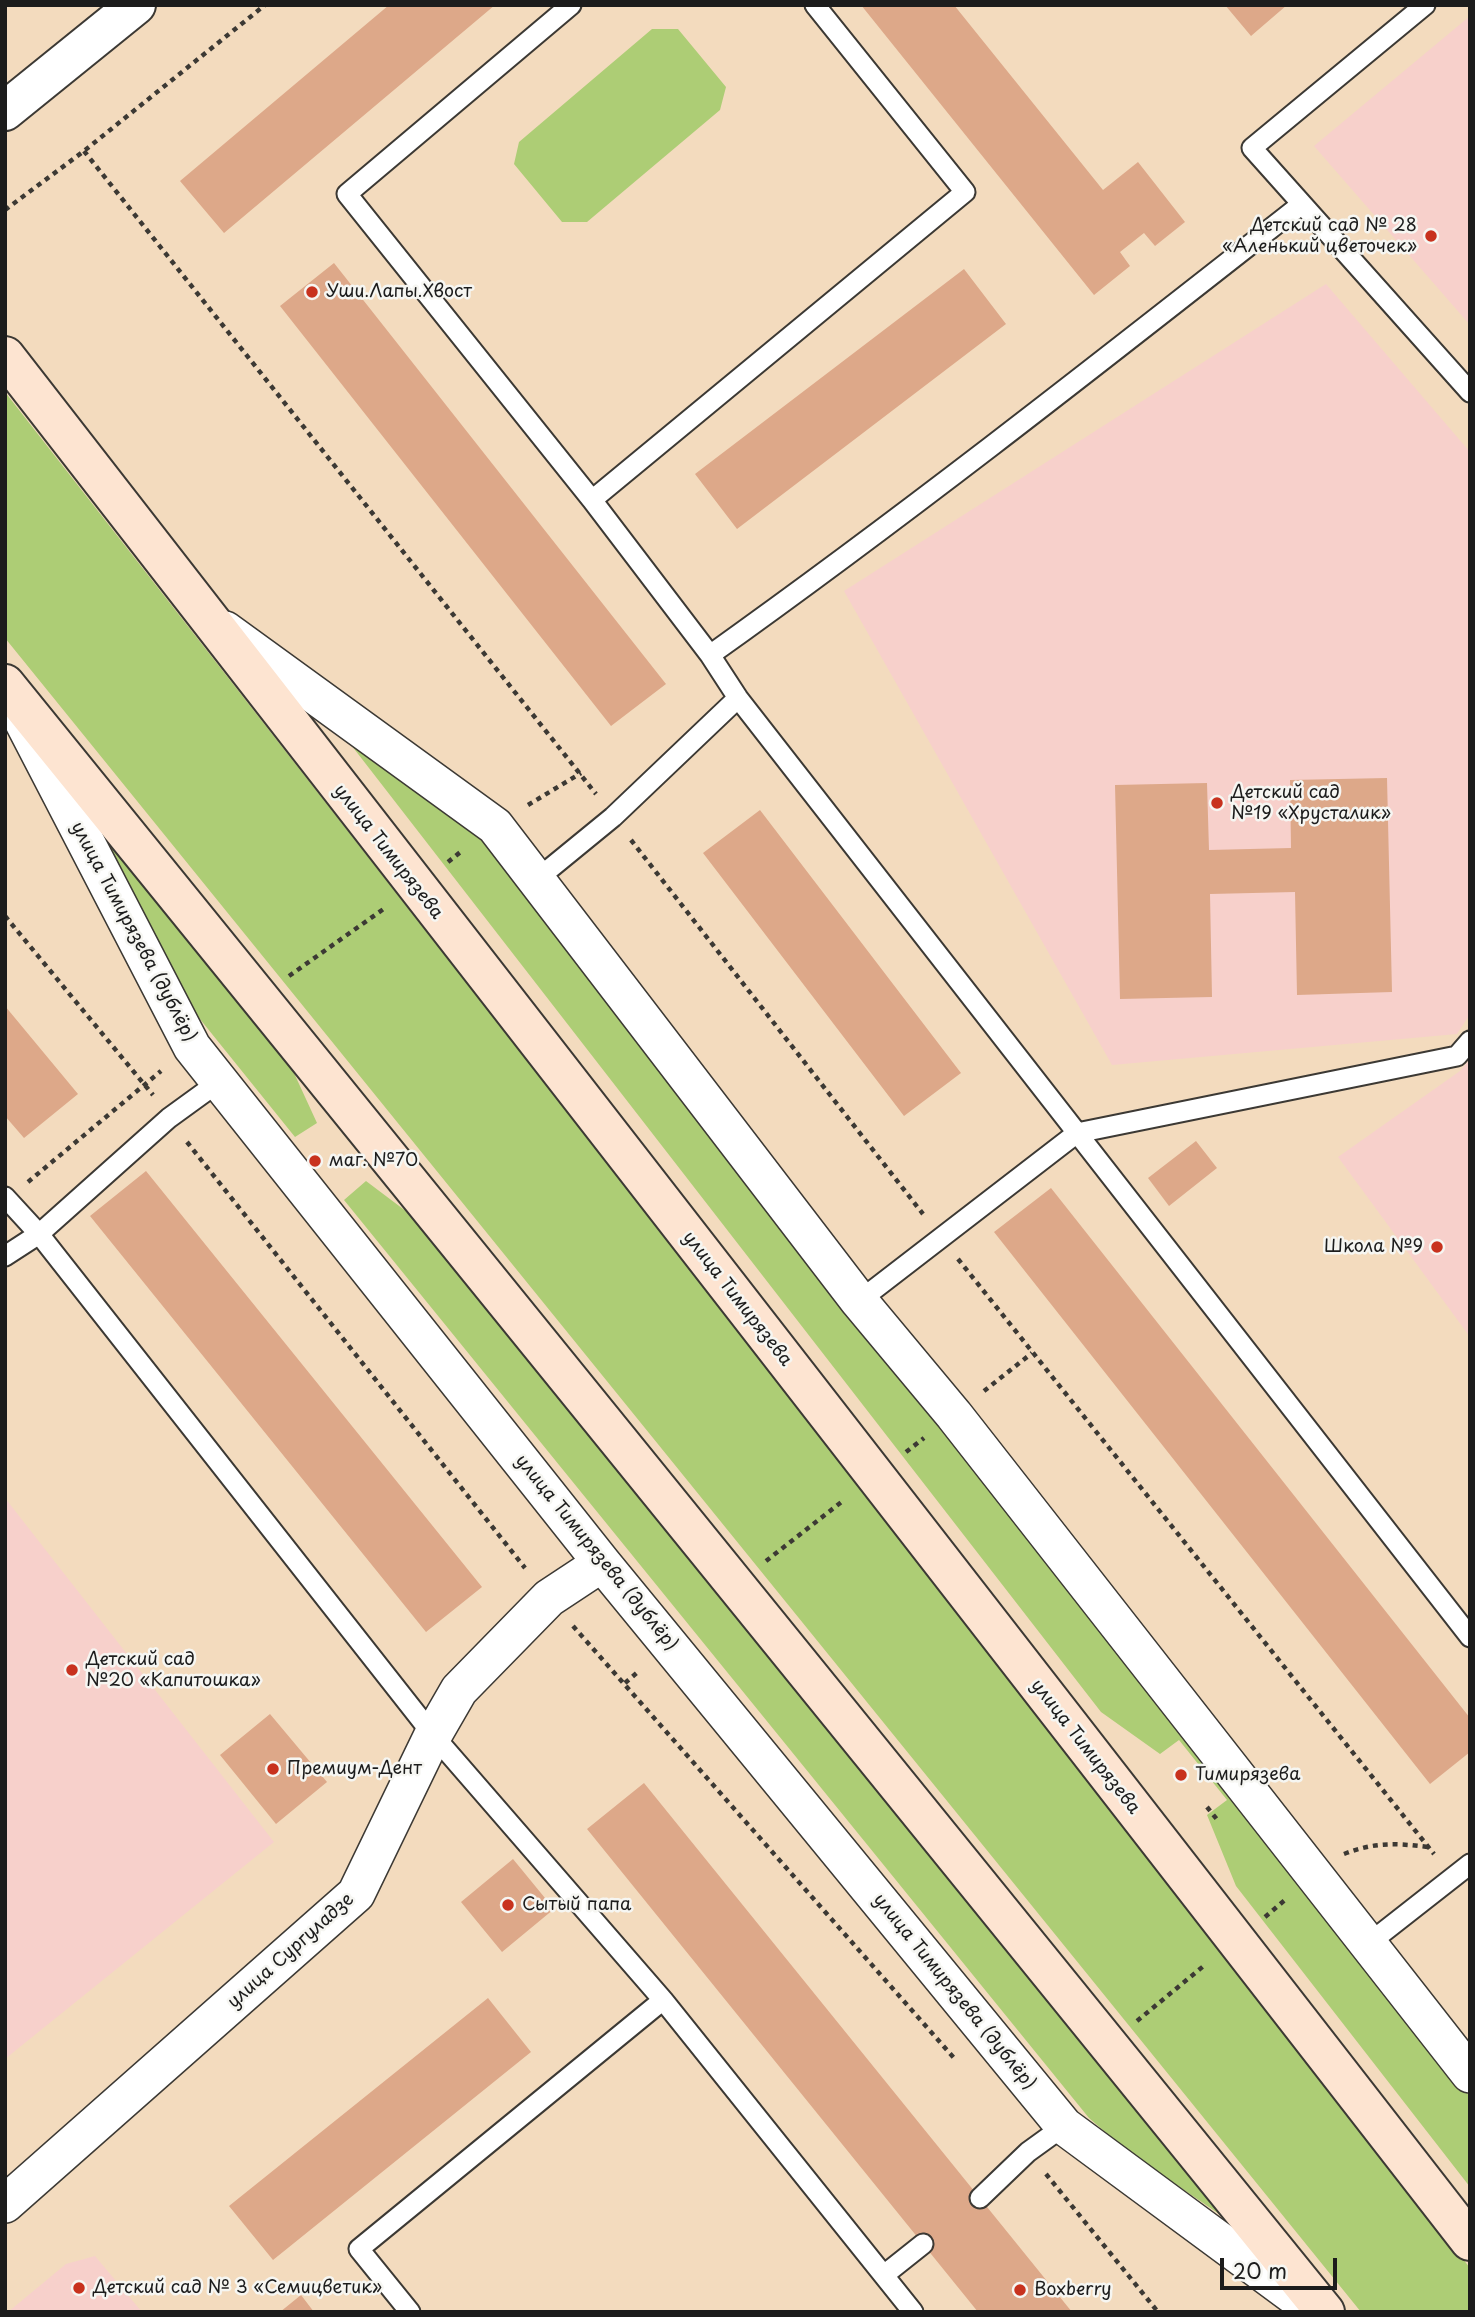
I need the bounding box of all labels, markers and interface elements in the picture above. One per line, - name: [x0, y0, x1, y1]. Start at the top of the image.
- place label: Детский сад № 28 «Аленький цветочек»: [1222, 215, 1417, 258]
- marker: Детский сад № 28 «Аленький цветочек»: [1423, 228, 1439, 244]
- place label: Уши.Лапы.Хвост: [326, 281, 472, 303]
- marker: Уши.Лапы.Хвост: [304, 284, 320, 300]
- street label: улица Тимирязева: [329, 780, 447, 924]
- place label: Детский сад №19 «Хрусталик»: [1231, 782, 1391, 824]
- marker: Детский сад №19 «Хрусталик»: [1209, 795, 1225, 811]
- street label: улица Тимирязева (дублёр): [66, 818, 200, 1046]
- place label: маг. №70: [329, 1150, 418, 1172]
- marker: маг. №70: [307, 1153, 323, 1169]
- street label: улица Тимирязева: [678, 1227, 796, 1371]
- place label: Школа №9: [1324, 1236, 1423, 1258]
- marker: Школа №9: [1429, 1239, 1445, 1255]
- street label: улица Тимирязева (дублёр): [510, 1451, 682, 1655]
- place label: Детский сад №20 «Капитошка»: [86, 1649, 261, 1692]
- marker: Детский сад №20 «Капитошка»: [64, 1662, 80, 1678]
- street label: улица Тимирязева: [1026, 1675, 1144, 1819]
- place label: Премиум-Дент: [287, 1758, 422, 1780]
- marker: Премиум-Дент: [265, 1761, 281, 1777]
- place label: Тимирязева: [1195, 1764, 1300, 1786]
- marker: Тимирязева: [1173, 1767, 1189, 1783]
- street label: улица Сургуладзе: [224, 1889, 358, 2013]
- street label: улица Тимирязева (дублёр): [868, 1890, 1040, 2094]
- place label: Сытый папа: [522, 1894, 631, 1916]
- marker: Сытый папа: [500, 1897, 516, 1913]
- scale bar: [1223, 2244, 1340, 2288]
- text: 20 m: [1233, 2254, 1287, 2286]
- place label: Детский сад № 3 «Семицветик»: [93, 2277, 382, 2299]
- place label: Boxberry: [1034, 2279, 1112, 2301]
- marker: Детский сад № 3 «Семицветик»: [71, 2280, 87, 2296]
- marker: Boxberry: [1012, 2282, 1028, 2298]

